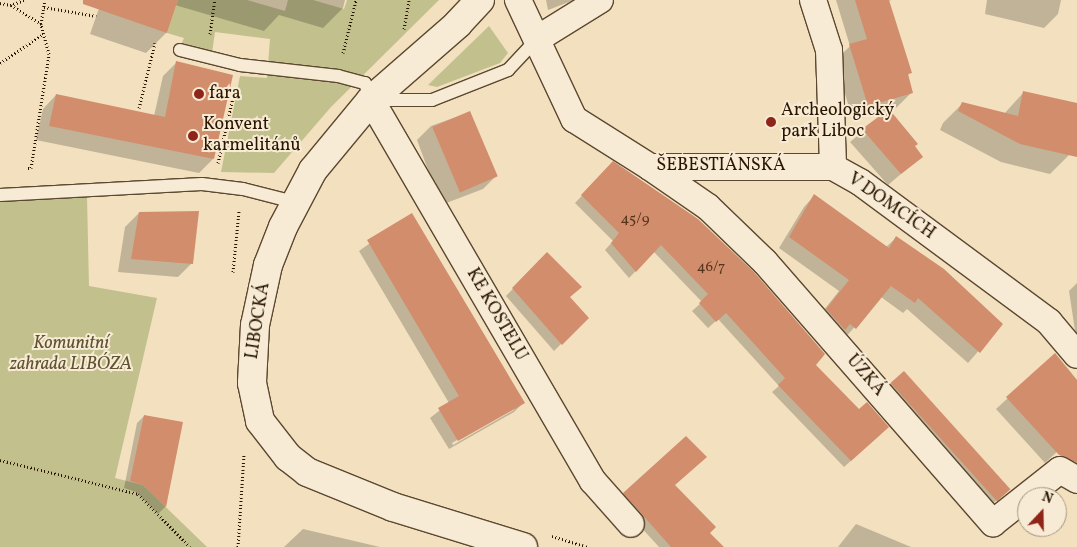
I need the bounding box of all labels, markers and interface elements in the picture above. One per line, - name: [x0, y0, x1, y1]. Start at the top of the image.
- place label: fara: [209, 83, 241, 105]
- marker: fara: [193, 88, 205, 100]
- place label: Archeologický park Liboc: [781, 101, 894, 144]
- place label: Konvent karmelitánů: [203, 115, 301, 158]
- marker: Archeologický park Liboc: [765, 116, 777, 128]
- marker: Konvent karmelitánů: [187, 130, 199, 142]
- street label: ŠEBESTIÁNSKÁ: [656, 155, 786, 177]
- street label: V DOMCÍCH: [843, 169, 939, 245]
- house number: 45/9: [621, 211, 649, 229]
- house number: 46/7: [697, 259, 725, 277]
- street label: KE KOSTELU: [461, 265, 531, 365]
- street label: LIBOCKÁ: [242, 281, 276, 361]
- park label: Komunitní zahrada LIBÓZA: [10, 334, 132, 376]
- street label: ÚZKÁ: [841, 351, 889, 401]
- north arrow: [1017, 487, 1067, 537]
- text: N: [1039, 488, 1055, 509]

